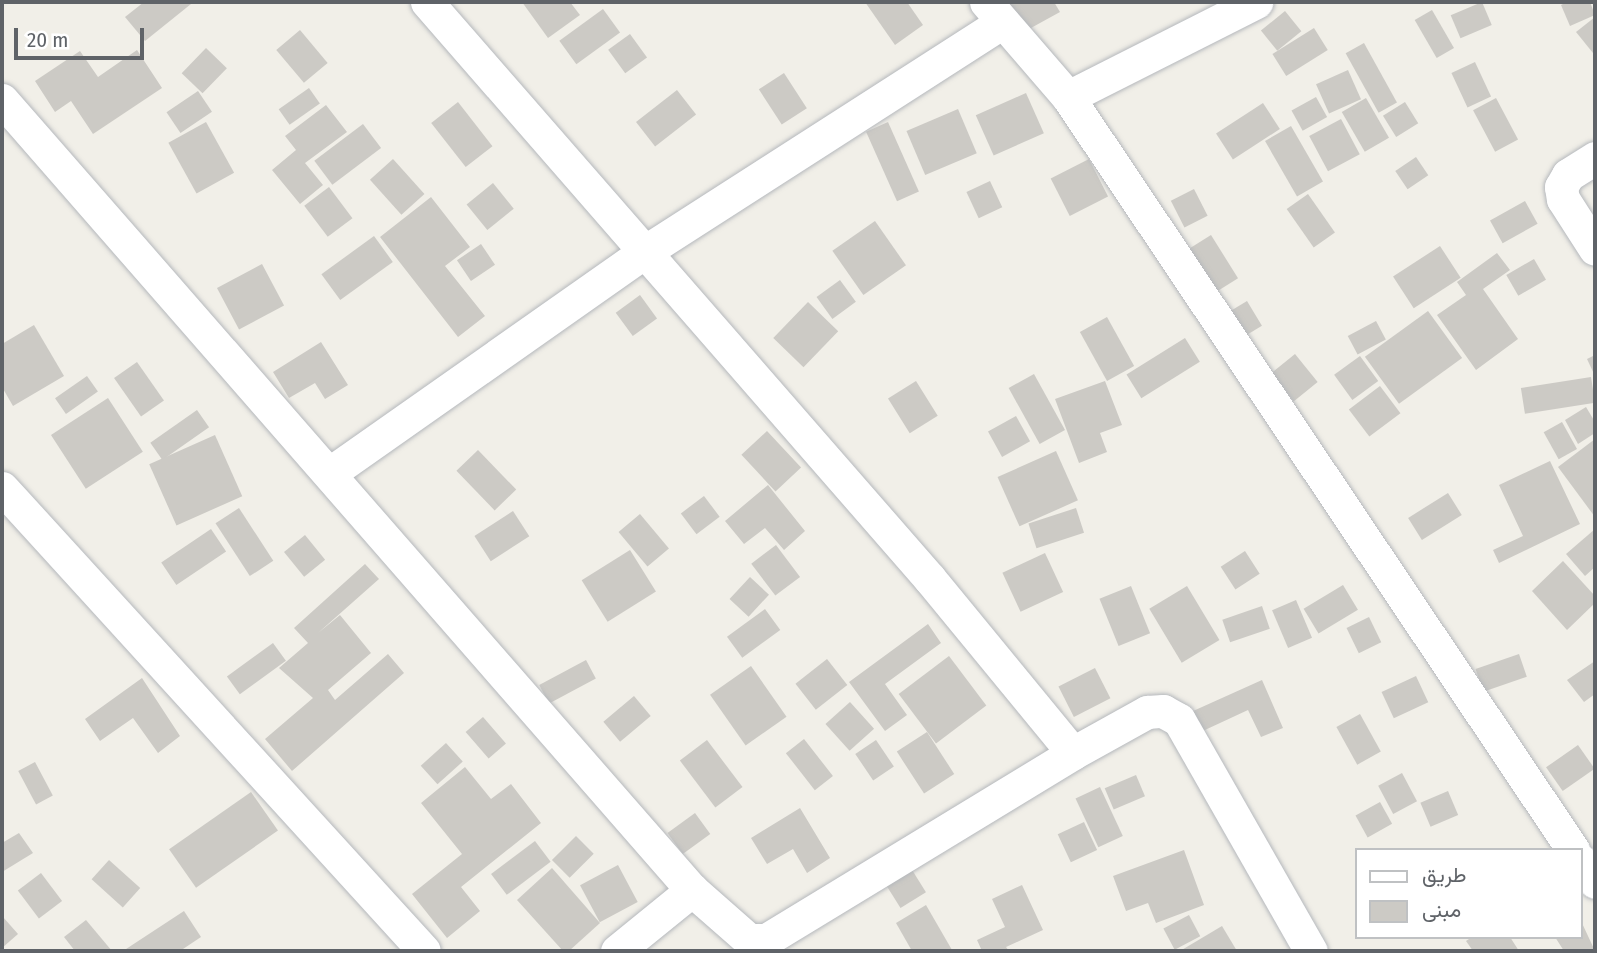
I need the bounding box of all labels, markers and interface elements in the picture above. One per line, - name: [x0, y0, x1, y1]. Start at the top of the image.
- scale bar: [18, 14, 147, 58]
- text: 20 m: [27, 27, 68, 53]
- legend: [1356, 848, 1583, 939]
- text: طريق: [1422, 862, 1467, 888]
- text: مبنى: [1422, 897, 1461, 923]

